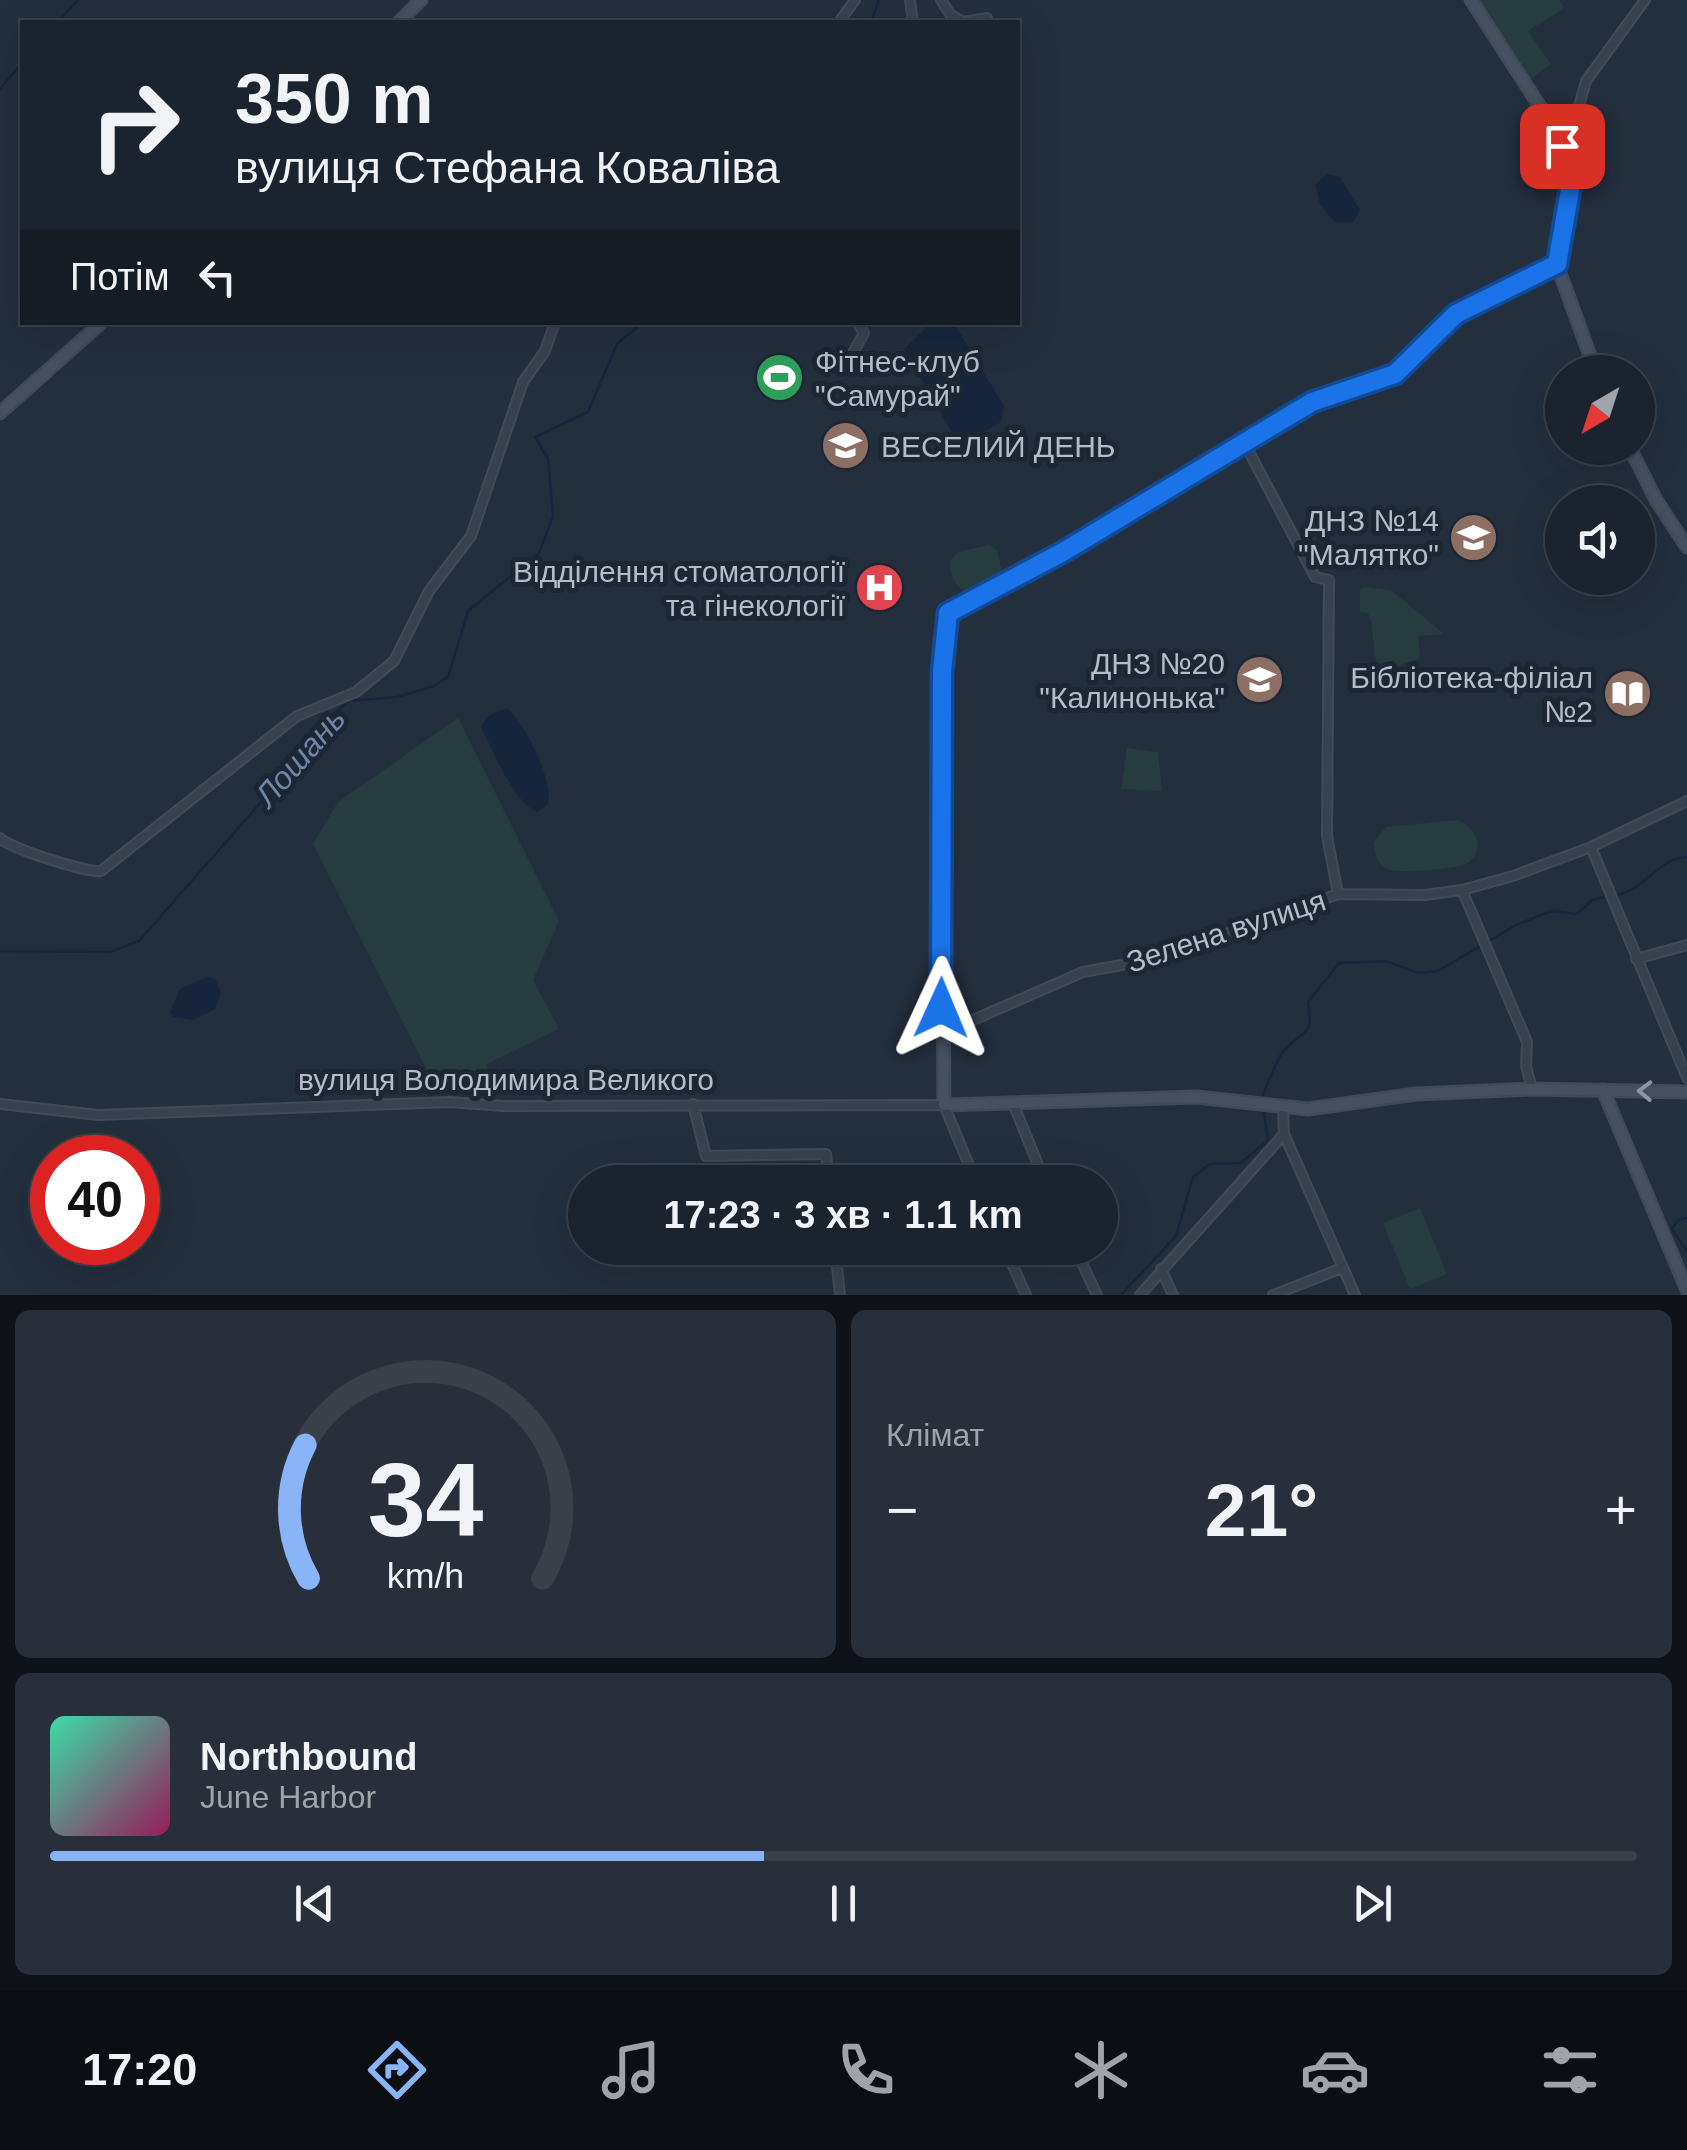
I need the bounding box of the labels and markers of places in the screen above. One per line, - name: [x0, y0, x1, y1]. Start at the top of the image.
- pin: [1520, 104, 1605, 189]
- place label: Фітнес-клуб "Самурай": [815, 345, 980, 412]
- sports icon: Фітнес-клуб "Самурай": [754, 352, 806, 404]
- school or university icon: ВЕСЕЛИЙ ДЕНЬ: [820, 420, 872, 472]
- place label: ВЕСЕЛИЙ ДЕНЬ: [881, 430, 1116, 463]
- place label: ДНЗ №14 "Малятко": [1298, 504, 1439, 571]
- school or university icon: ДНЗ №14 "Малятко": [1448, 511, 1500, 563]
- place label: Відділення стоматології та гінекології: [513, 555, 846, 622]
- hospital icon: Відділення стоматології та гінекології: [854, 562, 906, 614]
- place label: ДНЗ №20 "Калинонька": [1039, 647, 1225, 714]
- school or university icon: ДНЗ №20 "Калинонька": [1234, 654, 1286, 706]
- place label: Бібліотека-філіал №2: [1350, 661, 1593, 728]
- library icon: Бібліотека-філіал №2: [1602, 668, 1654, 720]

